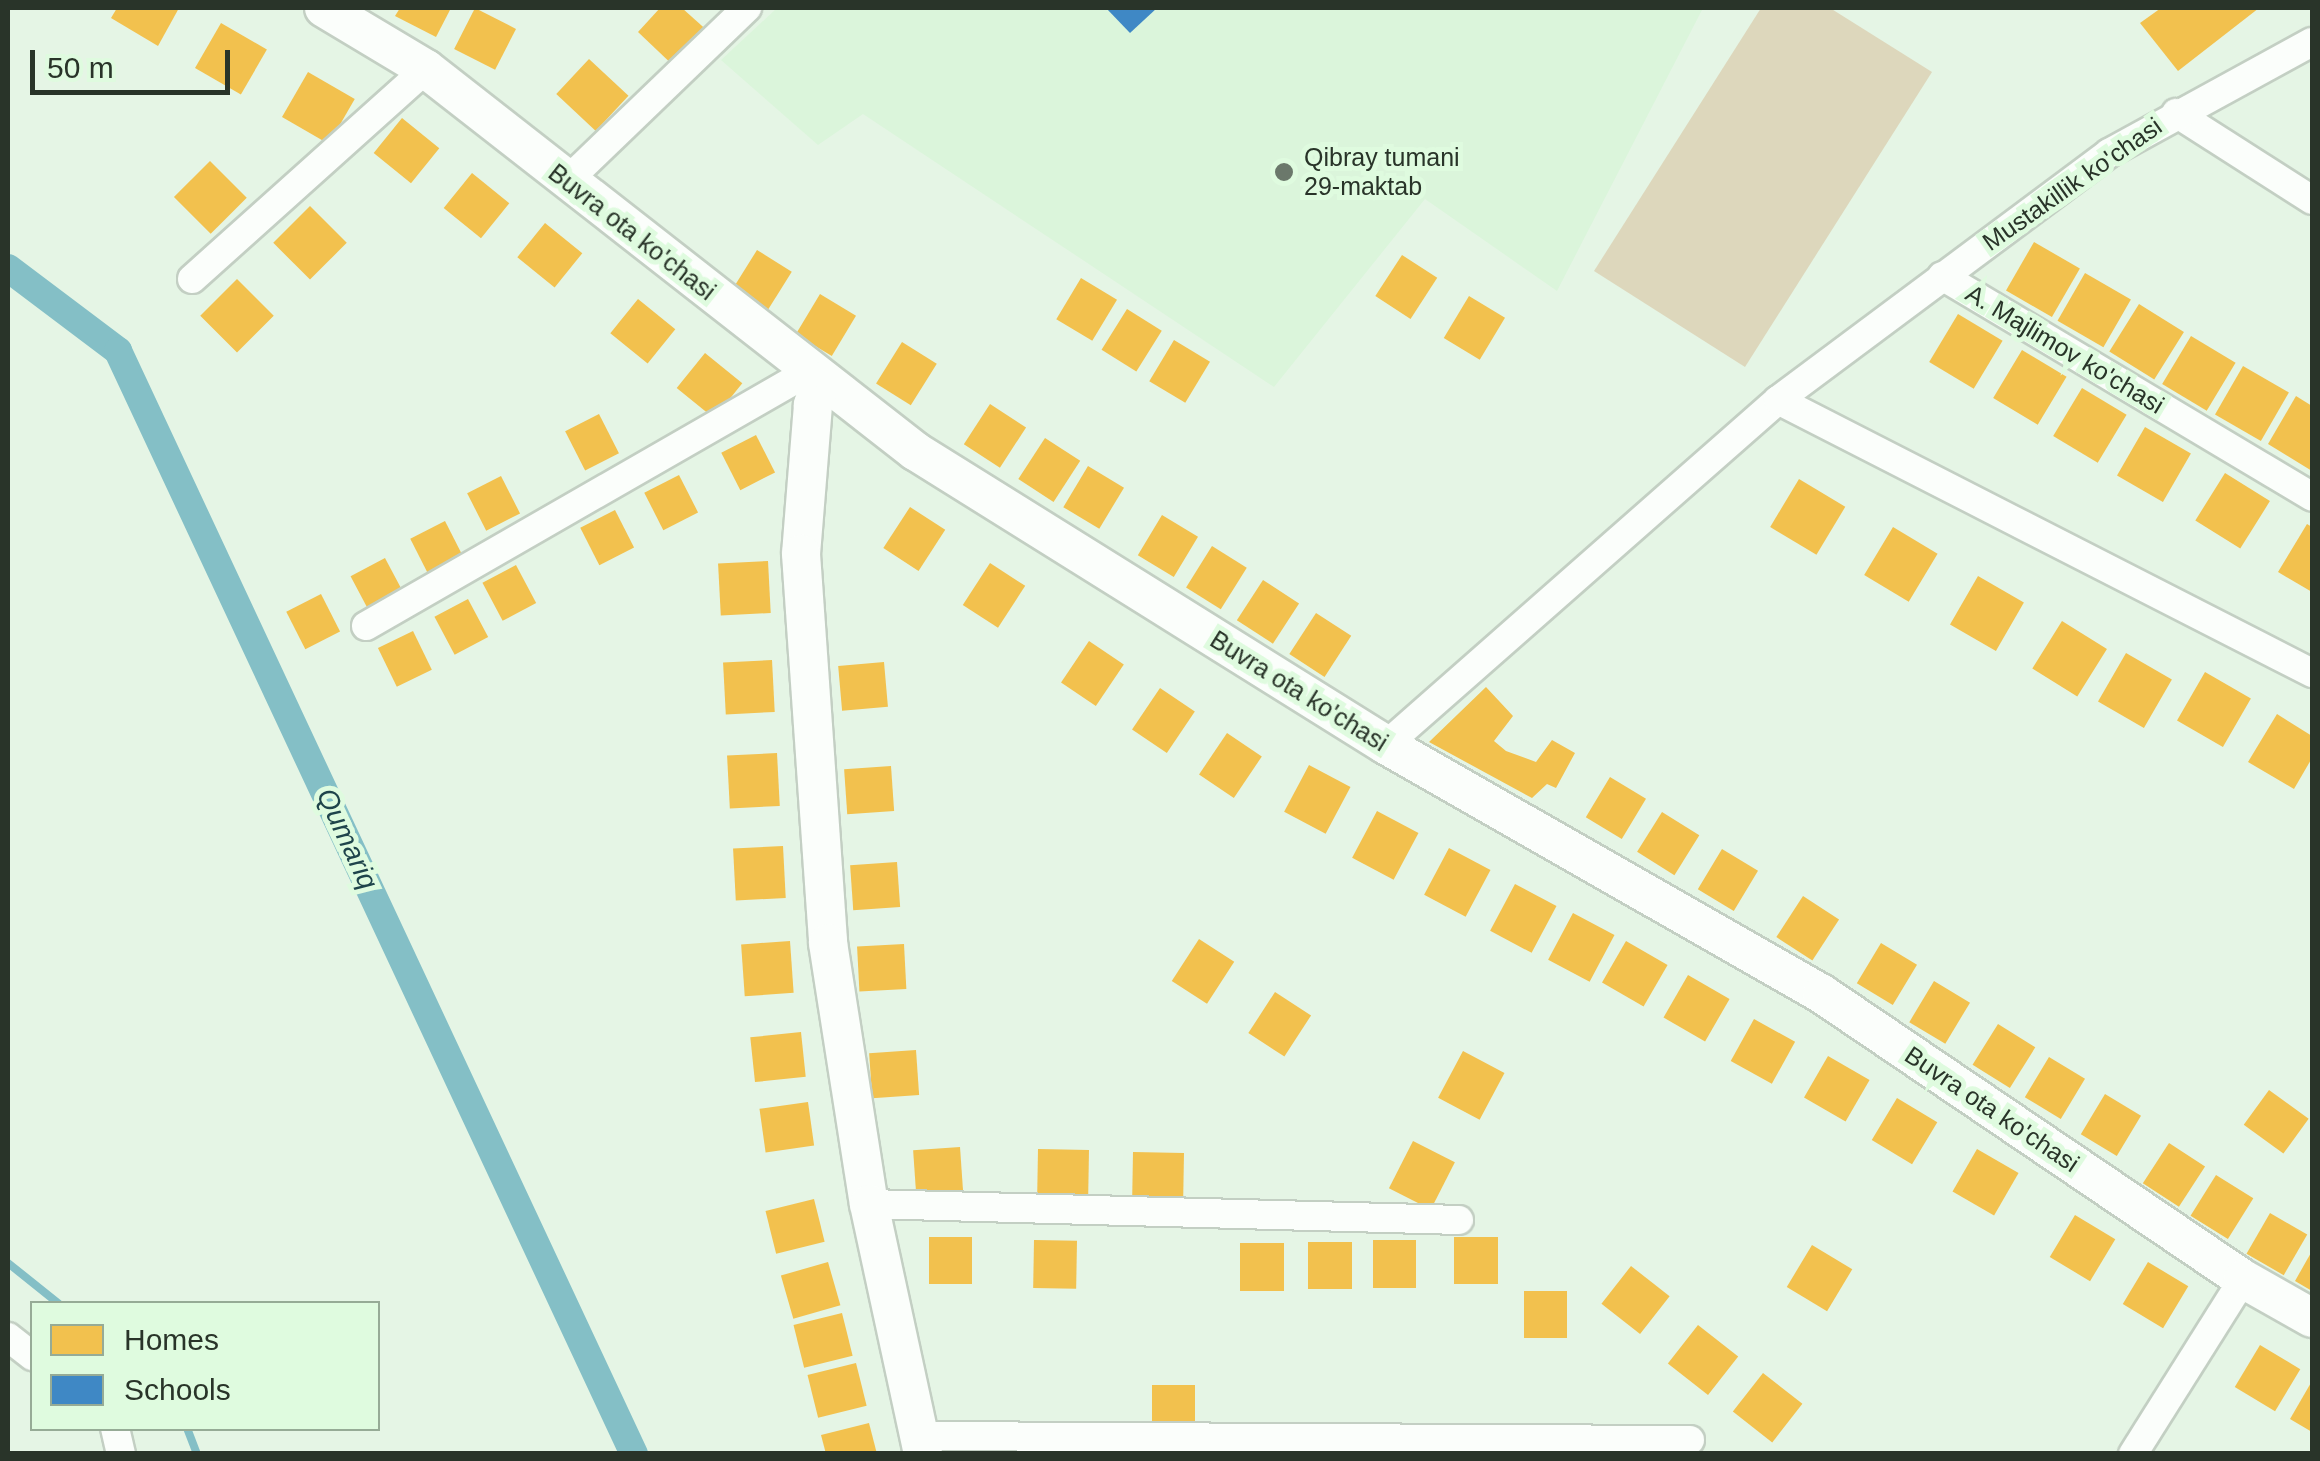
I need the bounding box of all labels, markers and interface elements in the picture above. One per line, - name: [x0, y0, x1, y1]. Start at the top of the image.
- scale bar: [35, 30, 235, 92]
- text: 50 m: [47, 51, 114, 84]
- street label: Mustakillik ko'chasi: [1977, 111, 2167, 257]
- place label: Qibray tumani 29-maktab: [1304, 143, 1460, 202]
- street label: Buvra ota ko'chasi: [543, 158, 721, 306]
- marker: Qibray tumani 29-maktab: [1273, 161, 1295, 183]
- street label: A. Majlimov ko'chasi: [1961, 278, 2169, 420]
- street label: Buvra ota ko'chasi: [1205, 624, 1393, 758]
- water label: Qumariq: [309, 783, 385, 895]
- street label: Buvra ota ko'chasi: [1899, 1040, 2085, 1178]
- legend: [30, 1301, 380, 1431]
- text: Homes: [124, 1323, 219, 1356]
- text: Schools: [124, 1373, 231, 1406]

